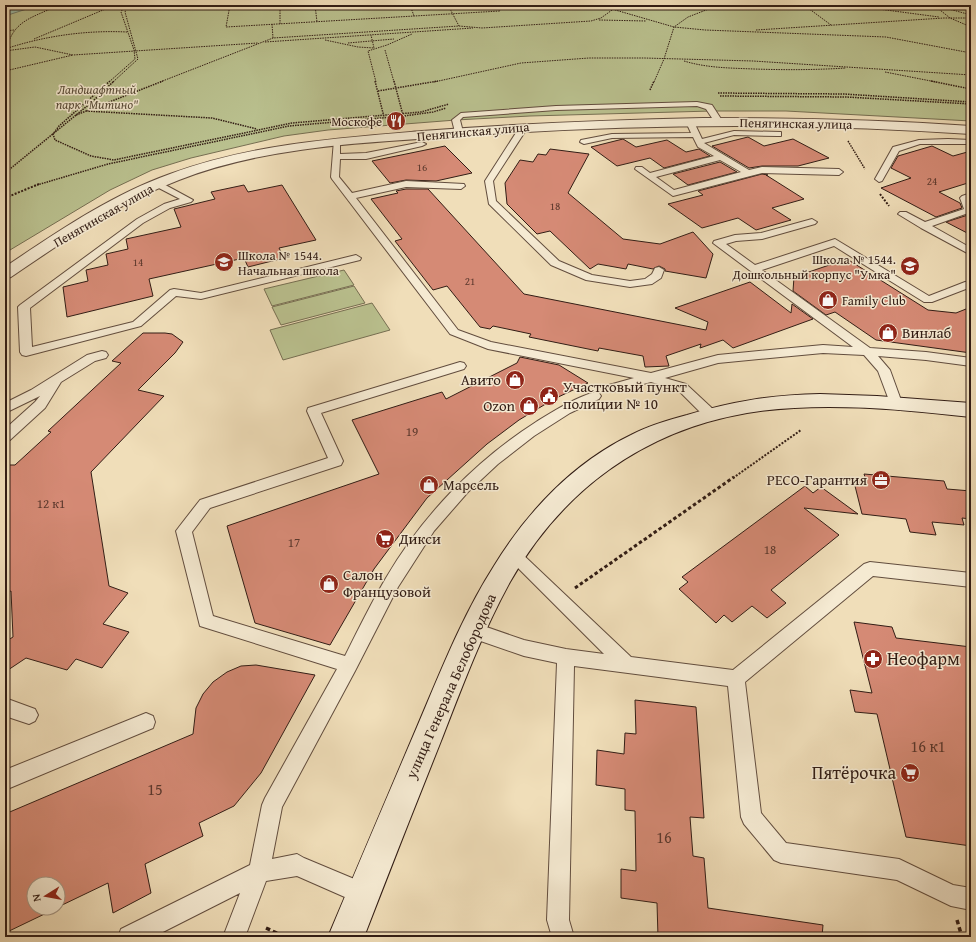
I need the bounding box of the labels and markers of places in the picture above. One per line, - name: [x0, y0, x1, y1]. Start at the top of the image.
- restaurant icon: Москофе: [385, 110, 407, 132]
- place label: Москофе: [331, 112, 382, 131]
- place label: Школа № 1544. Начальная школа: [238, 246, 340, 280]
- place label: Школа № 1544. Дошкольный корпус "Умка": [732, 250, 896, 284]
- school or university icon: Школа № 1544. Начальная школа: [213, 251, 235, 273]
- school or university icon: Школа № 1544. Дошкольный корпус "Умка": [899, 255, 921, 277]
- shop icon: Family Club: [817, 289, 839, 311]
- place label: Family Club: [842, 291, 906, 310]
- shop icon: Винлаб: [877, 322, 899, 344]
- place label: Винлаб: [902, 322, 952, 343]
- place label: Авито: [461, 369, 501, 390]
- shop icon: Авито: [504, 369, 526, 391]
- place label: Участковый пункт полиции № 10: [563, 376, 687, 414]
- public building icon: Участковый пункт полиции № 10: [538, 385, 560, 407]
- place label: Ozon: [483, 395, 516, 416]
- shop icon: Ozon: [518, 395, 540, 417]
- place label: РЕСО-Гарантия: [767, 469, 867, 490]
- office icon: РЕСО-Гарантия: [870, 469, 892, 491]
- shop icon: Марсель: [418, 474, 440, 496]
- place label: Марсель: [443, 474, 499, 495]
- supermarket icon: Дикси: [374, 528, 396, 550]
- place label: Дикси: [398, 528, 441, 549]
- place label: Салон Французовой: [343, 564, 431, 602]
- shop icon: Салон Французовой: [318, 573, 340, 595]
- place label: Неофарм: [887, 645, 960, 672]
- pharmacy icon: Неофарм: [862, 648, 884, 670]
- place label: Пятёрочка: [812, 759, 896, 786]
- supermarket icon: Пятёрочка: [899, 762, 921, 784]

